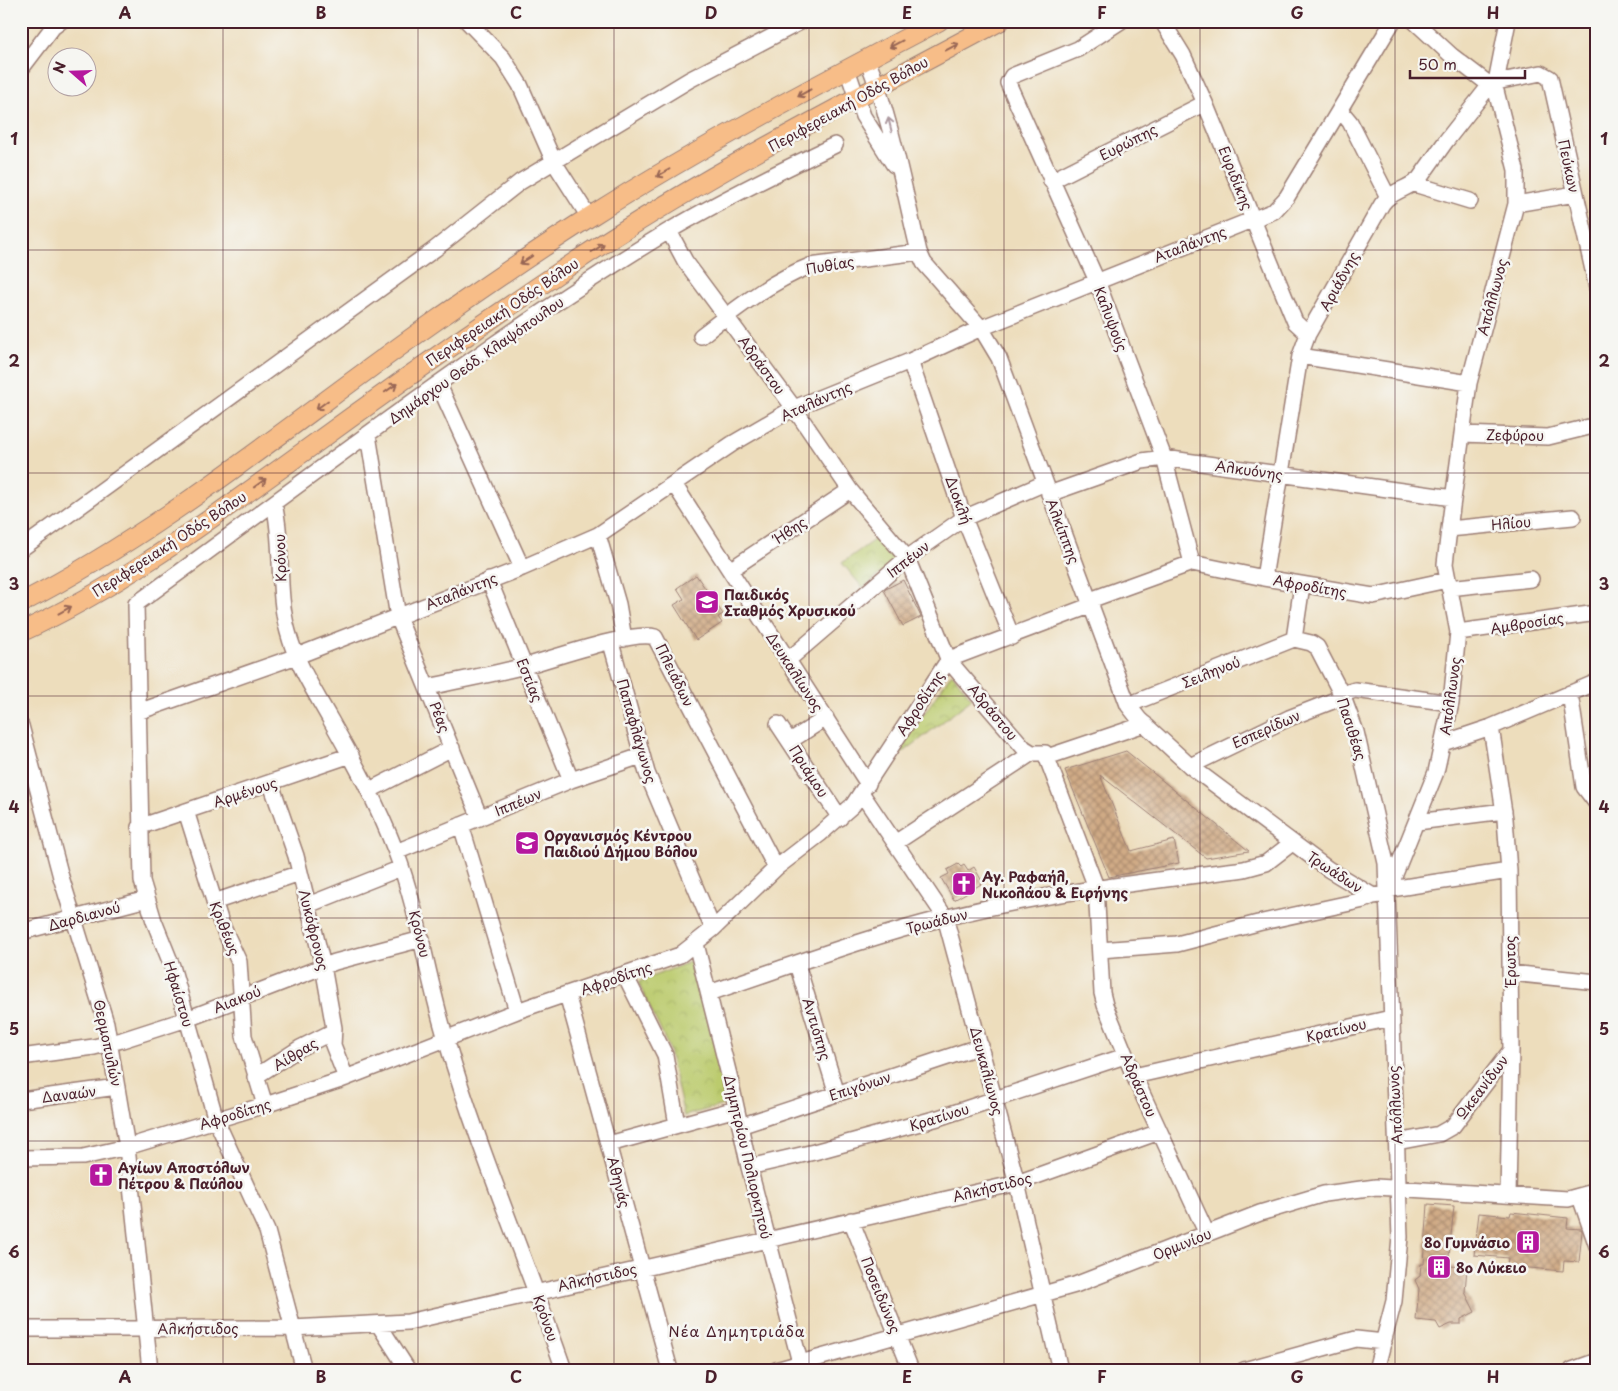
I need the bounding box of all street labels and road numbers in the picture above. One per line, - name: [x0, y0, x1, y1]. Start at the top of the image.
- street label: Περιφερειακή Οδός Βόλου: [764, 51, 932, 157]
- street label: Ευρώπης: [1096, 119, 1160, 165]
- street label: Πεύκων: [1553, 137, 1585, 195]
- street label: Ευριδίκης: [1214, 143, 1258, 213]
- street label: Αταλάντης: [1151, 221, 1229, 267]
- street label: Αριάδνης: [1314, 247, 1364, 315]
- street label: Πυθίας: [804, 250, 856, 280]
- street label: Περιφερειακή Οδός Βόλου: [421, 253, 583, 371]
- street label: Απόλλωνος: [1472, 256, 1512, 338]
- street label: Καλυψούς: [1089, 284, 1133, 354]
- street label: Δημάρχου Θεόδ. Κλαψόπουλου: [384, 291, 568, 429]
- street label: Αδράστου: [734, 331, 790, 399]
- street label: Αταλάντης: [777, 376, 855, 426]
- street label: Ζεφύρου: [1486, 424, 1544, 446]
- street label: Αλκυόνης: [1214, 455, 1284, 485]
- street label: Διοκλή: [941, 473, 977, 527]
- street label: Περιφερειακή Οδός Βόλου: [88, 486, 250, 602]
- street label: Αλκίππης: [1041, 495, 1085, 567]
- street label: Ήβης: [768, 511, 811, 550]
- street label: Ηλίου: [1490, 511, 1532, 535]
- street label: Κρόνου: [269, 534, 291, 582]
- street label: Ιππέων: [882, 536, 934, 582]
- street label: Αταλάντης: [422, 567, 500, 615]
- street label: Αφροδίτης: [1272, 569, 1348, 603]
- street label: Αμβροσίας: [1489, 607, 1565, 639]
- street label: Δευκαλίωνος: [761, 628, 829, 716]
- street label: Πλειάδων: [651, 640, 699, 710]
- street label: Σειληνού: [1179, 651, 1243, 693]
- street label: Εστίας: [512, 655, 548, 705]
- street label: Απόλλωνος: [1434, 656, 1466, 736]
- street label: Αφροδίτης: [891, 666, 949, 740]
- street label: Παπαφλάγωνος: [612, 676, 662, 786]
- street label: Αδράστου: [963, 679, 1023, 745]
- street label: Πασιθέας: [1332, 695, 1372, 763]
- street label: Ρέας: [425, 698, 455, 736]
- street label: Εσπερίδων: [1228, 705, 1304, 753]
- street label: Πριάμου: [784, 741, 834, 801]
- street label: Αρμένους: [210, 772, 280, 812]
- street label: Ιππέων: [491, 783, 545, 821]
- street label: Τρωάδων: [1303, 846, 1367, 898]
- street label: Λυκόφρoνος: [294, 887, 334, 973]
- street label: Δαρδιανού: [46, 896, 122, 936]
- street label: Κριθέως: [205, 898, 245, 958]
- street label: Τρωάδων: [904, 903, 970, 939]
- street label: Κρόνου: [404, 908, 436, 960]
- street label: Έρωτος: [1499, 935, 1521, 989]
- street label: Αφροδίτης: [578, 956, 654, 1000]
- street label: Ηφαίστου: [159, 958, 199, 1030]
- street label: Αιακού: [210, 980, 264, 1018]
- street label: Αντιόπης: [798, 995, 836, 1063]
- street label: Θερμοπυλών: [89, 998, 127, 1088]
- street label: Κρατίνου: [1304, 1013, 1368, 1047]
- street label: Δευκαλίωνος: [965, 1024, 1009, 1118]
- street label: Αίθρας: [269, 1032, 321, 1076]
- street label: Αδράστου: [1116, 1050, 1162, 1120]
- street label: Ωκεανίδων: [1451, 1050, 1513, 1124]
- street label: Απόλλωνος: [1382, 1065, 1408, 1145]
- street label: Επιγόνων: [826, 1066, 894, 1106]
- street label: Δημητρίου Πολιορκητού: [719, 1073, 777, 1241]
- street label: Δαναών: [41, 1080, 97, 1108]
- street label: Αφροδίτης: [196, 1093, 274, 1135]
- street label: Κρατίνου: [906, 1098, 972, 1136]
- street label: Αθηνάς: [602, 1154, 636, 1210]
- street label: Αλκήστιδος: [950, 1167, 1034, 1207]
- street label: Ορμινίου: [1150, 1223, 1214, 1265]
- street label: Ποσειδώνος: [856, 1253, 906, 1337]
- street label: Αλκήστιδος: [555, 1258, 639, 1296]
- street label: Κρόνου: [528, 1292, 564, 1344]
- street label: Αλκήστιδος: [158, 1318, 238, 1339]

